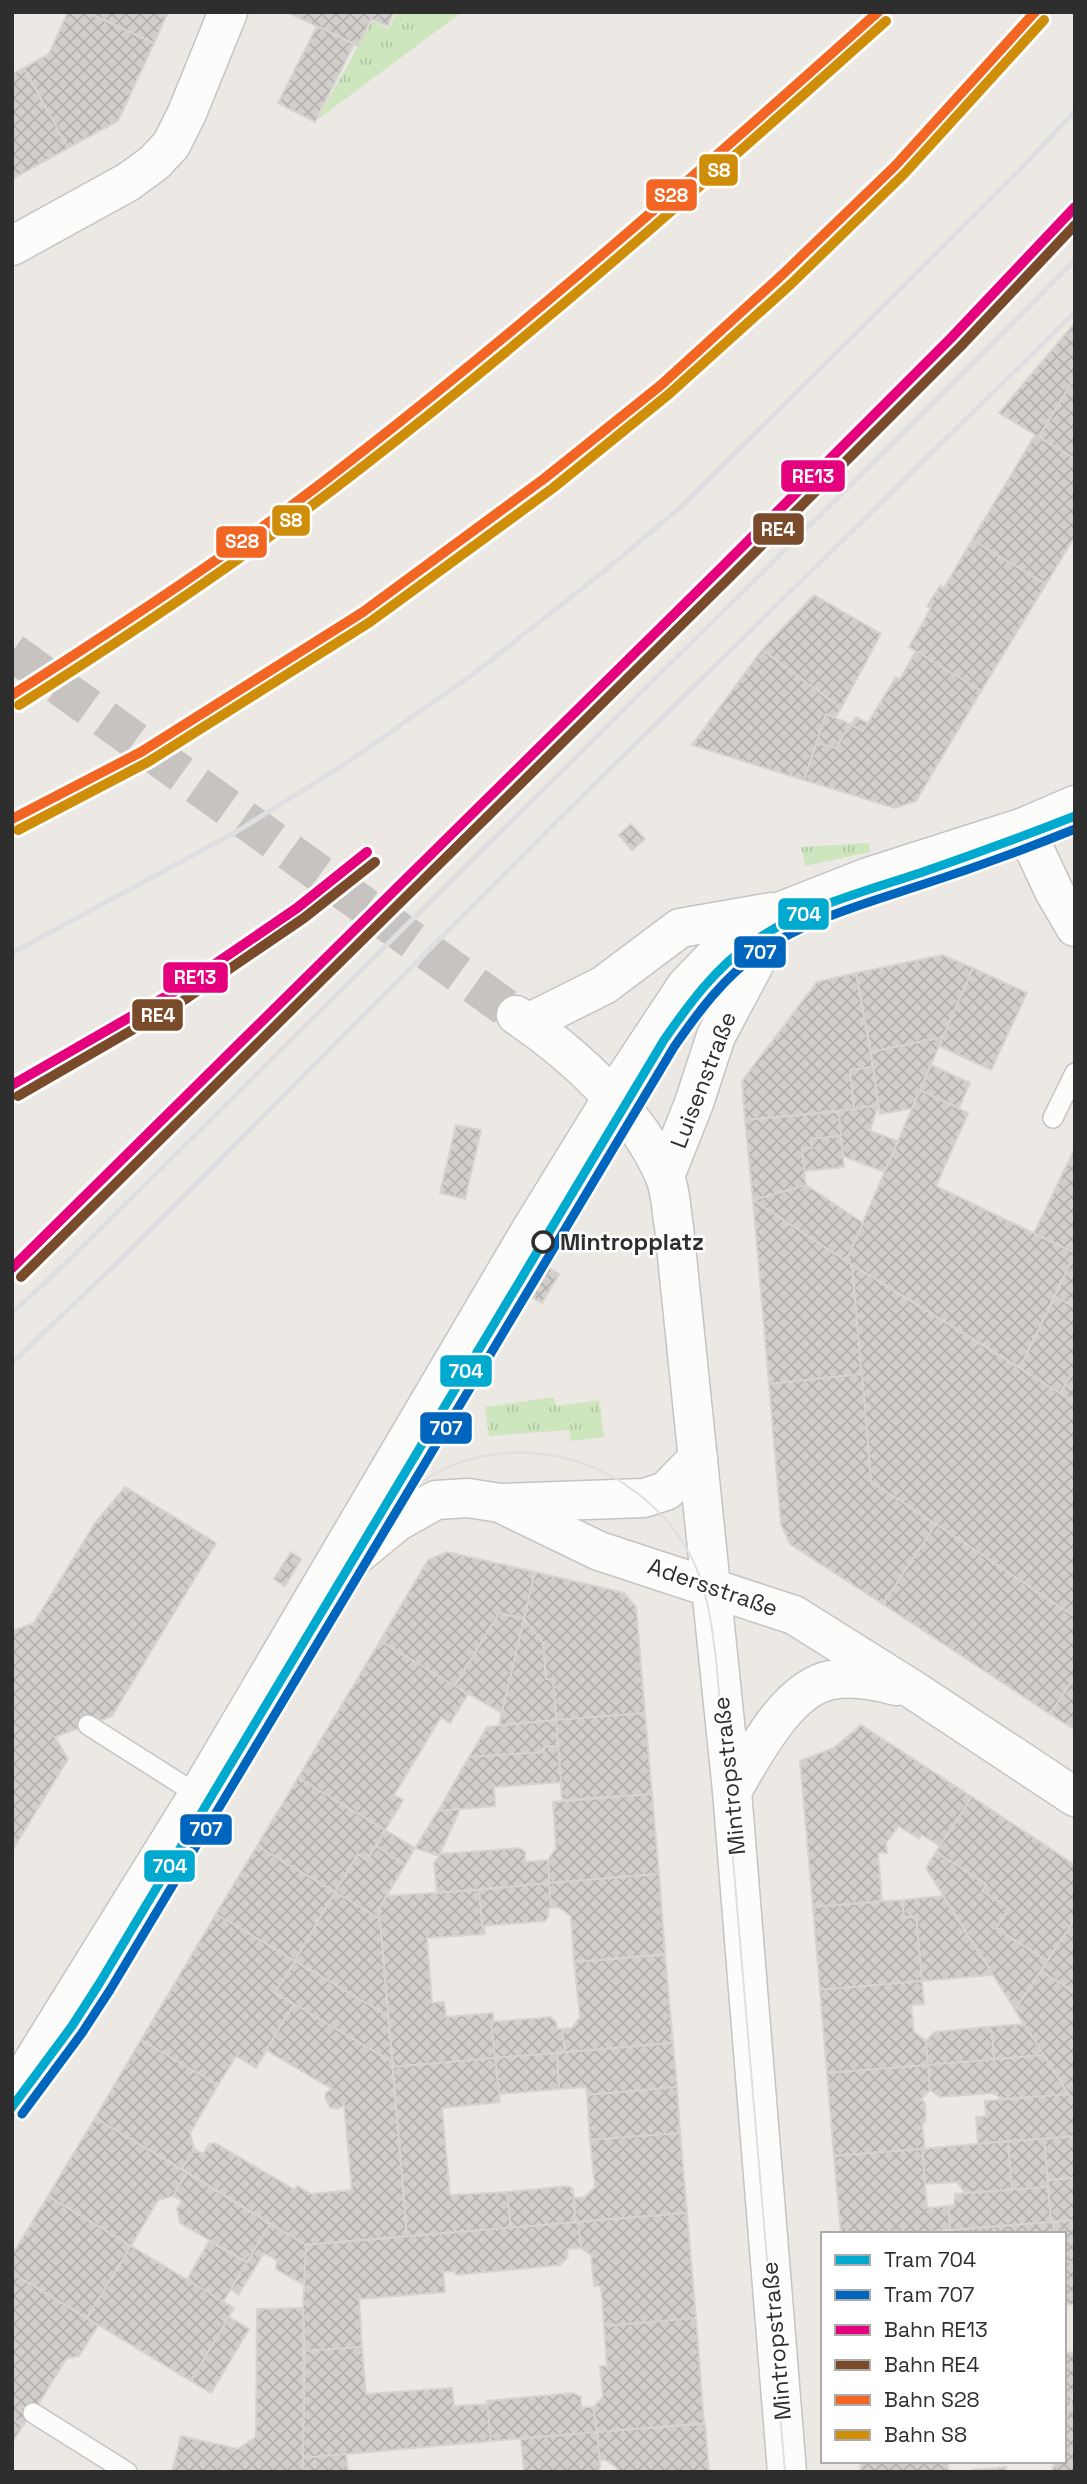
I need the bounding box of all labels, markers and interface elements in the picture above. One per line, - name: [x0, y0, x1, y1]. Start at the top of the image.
- line badge: S8: [698, 153, 739, 187]
- text: S8: [708, 158, 730, 183]
- line badge: S28: [645, 178, 698, 212]
- text: S28: [654, 183, 688, 208]
- line badge: RE13: [780, 459, 846, 493]
- text: RE13: [792, 464, 834, 489]
- line badge: S8: [271, 504, 311, 537]
- text: S8: [280, 508, 302, 533]
- line badge: RE4: [752, 512, 805, 546]
- text: RE4: [761, 517, 795, 542]
- line badge: S28: [215, 525, 268, 559]
- text: S28: [225, 529, 259, 554]
- line badge: 704: [777, 897, 830, 931]
- text: 704: [787, 902, 821, 927]
- line badge: 707: [733, 935, 787, 969]
- text: 707: [744, 940, 777, 965]
- line badge: RE13: [162, 961, 229, 994]
- text: RE13: [174, 965, 216, 990]
- line badge: RE4: [131, 998, 184, 1032]
- text: RE4: [141, 1003, 175, 1028]
- street label: Luisenstraße: [663, 1007, 743, 1153]
- place label: Mintropplatz: [560, 1227, 704, 1257]
- marker: Mintropplatz: [532, 1231, 554, 1253]
- line badge: 704: [439, 1354, 493, 1388]
- text: 704: [449, 1359, 483, 1384]
- line badge: 707: [419, 1411, 473, 1445]
- text: 707: [430, 1416, 463, 1441]
- street label: Adersstraße: [644, 1551, 782, 1623]
- street label: Mintropstraße: [706, 1695, 752, 1857]
- line badge: 707: [179, 1813, 233, 1846]
- text: 707: [190, 1817, 223, 1842]
- line badge: 704: [143, 1849, 196, 1883]
- text: 704: [153, 1854, 187, 1879]
- legend: [821, 2232, 1066, 2463]
- text: Tram 704: [884, 2246, 976, 2273]
- street label: Mintropstraße: [754, 2260, 798, 2422]
- text: Tram 707: [884, 2281, 975, 2308]
- text: Bahn RE13: [884, 2316, 988, 2343]
- text: Bahn RE4: [884, 2351, 979, 2378]
- text: Bahn S28: [884, 2386, 980, 2413]
- text: Bahn S8: [884, 2421, 967, 2448]

